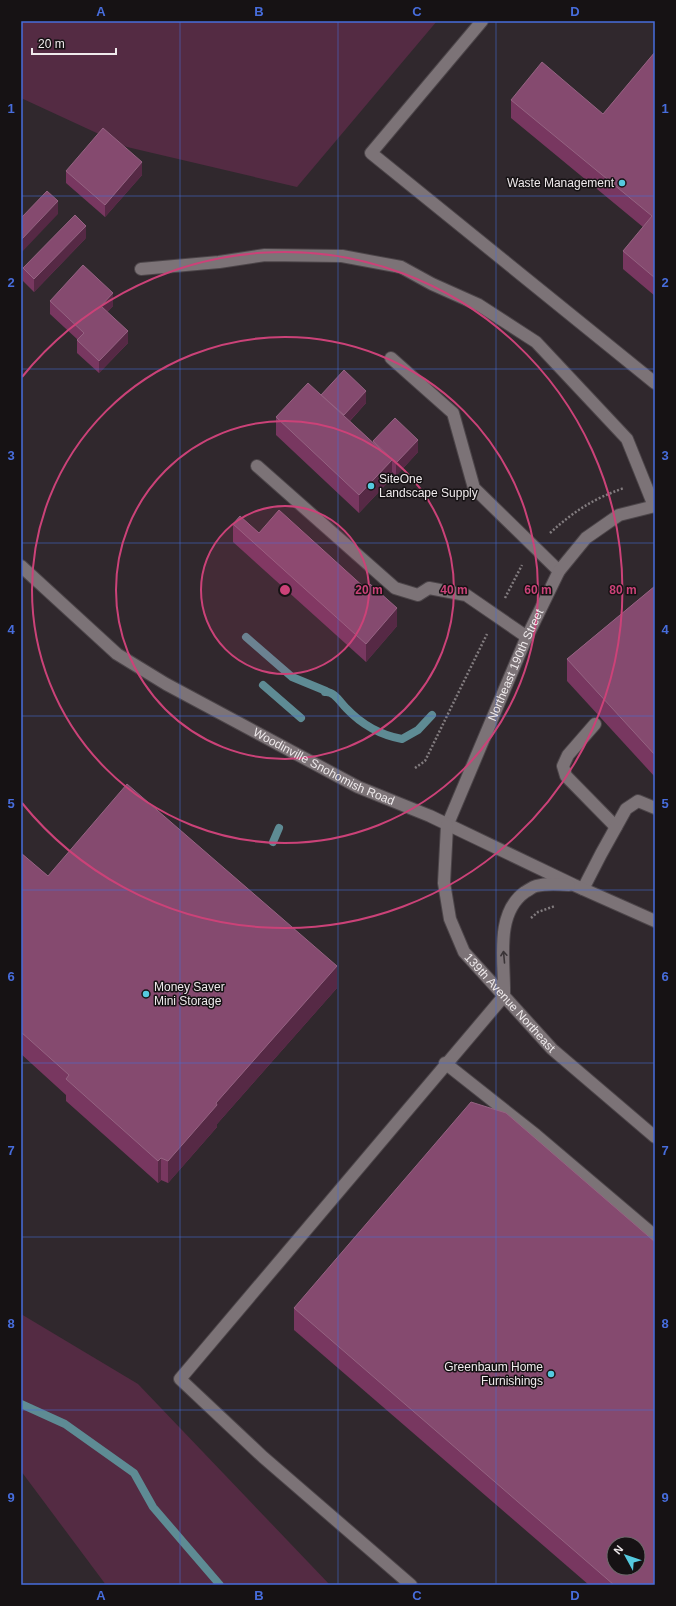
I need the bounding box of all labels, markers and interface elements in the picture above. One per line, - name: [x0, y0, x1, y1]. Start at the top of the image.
- text: A: [96, 4, 106, 19]
- text: B: [254, 4, 264, 19]
- text: C: [412, 4, 422, 19]
- text: D: [570, 4, 580, 19]
- scale bar: [32, 30, 116, 56]
- text: 20 m: [38, 37, 65, 51]
- text: 1: [7, 101, 15, 116]
- text: 1: [661, 101, 669, 116]
- place label: Waste Management: [507, 176, 615, 190]
- marker: Waste Management: [617, 178, 627, 188]
- text: 2: [7, 275, 15, 290]
- text: 2: [661, 275, 669, 290]
- text: 3: [7, 448, 15, 463]
- text: 3: [661, 448, 669, 463]
- place label: SiteOne Landscape Supply: [379, 472, 478, 500]
- marker: SiteOne Landscape Supply: [366, 481, 376, 491]
- centre of rings: [278, 583, 292, 597]
- text: 20 m: [355, 583, 383, 597]
- text: 40 m: [440, 583, 468, 597]
- text: 60 m: [524, 583, 552, 597]
- text: 80 m: [609, 583, 637, 597]
- street label: Northeast 190th Street: [485, 606, 547, 723]
- text: 4: [7, 622, 15, 637]
- text: 4: [661, 622, 669, 637]
- street label: Woodinville Snohomish Road: [251, 725, 397, 808]
- text: 5: [7, 796, 15, 811]
- text: 5: [661, 796, 669, 811]
- street label: 139th Avenue Northeast: [462, 950, 559, 1056]
- one-way arrow: [500, 951, 507, 964]
- text: 6: [7, 969, 15, 984]
- text: 6: [661, 969, 669, 984]
- place label: Money Saver Mini Storage: [154, 980, 225, 1008]
- marker: Money Saver Mini Storage: [141, 989, 151, 999]
- text: 7: [7, 1143, 15, 1158]
- text: 7: [661, 1143, 669, 1158]
- text: 8: [7, 1316, 15, 1331]
- text: 8: [661, 1316, 669, 1331]
- place label: Greenbaum Home Furnishings: [444, 1360, 543, 1388]
- marker: Greenbaum Home Furnishings: [546, 1369, 556, 1379]
- text: 9: [7, 1490, 15, 1505]
- text: 9: [661, 1490, 669, 1505]
- north arrow: [606, 1536, 646, 1576]
- text: N: [611, 1543, 626, 1556]
- text: A: [96, 1588, 106, 1603]
- text: B: [254, 1588, 264, 1603]
- text: C: [412, 1588, 422, 1603]
- text: D: [570, 1588, 580, 1603]

